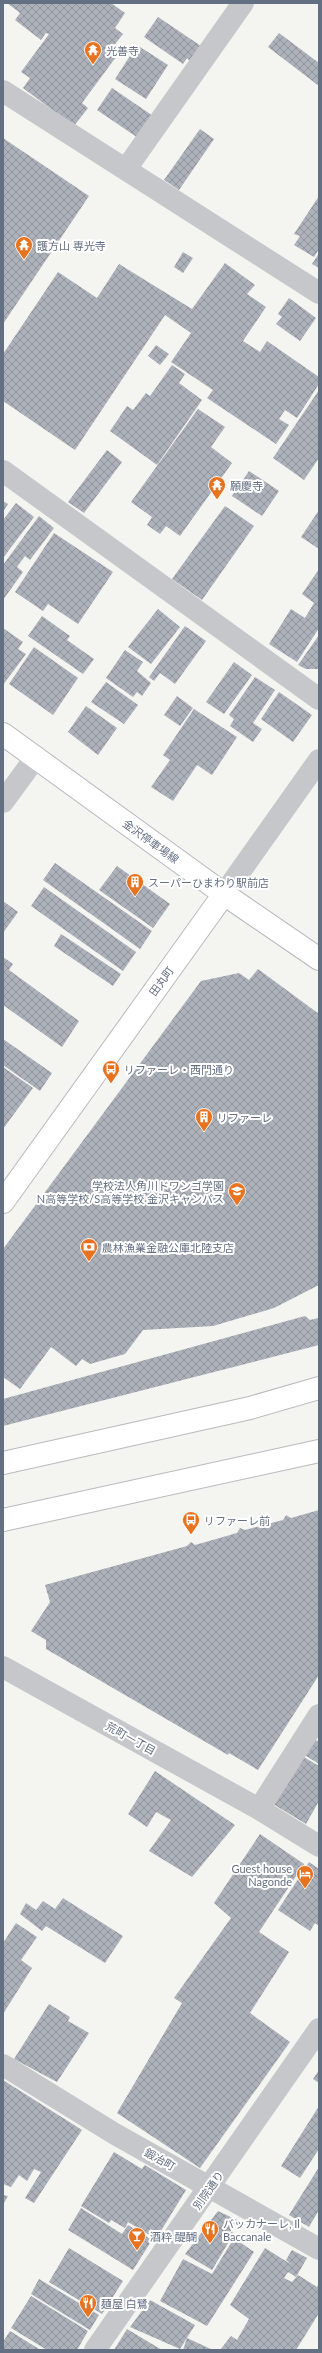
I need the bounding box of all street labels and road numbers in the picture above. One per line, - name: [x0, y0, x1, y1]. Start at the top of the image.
- street label: 金沢停車場線: [120, 816, 182, 866]
- street label: 田丸町: [146, 964, 176, 998]
- street label: 荒町一丁目: [104, 1719, 158, 1757]
- street label: 鍛冶町: [142, 2145, 178, 2173]
- street label: 別院通り: [190, 2168, 226, 2212]

